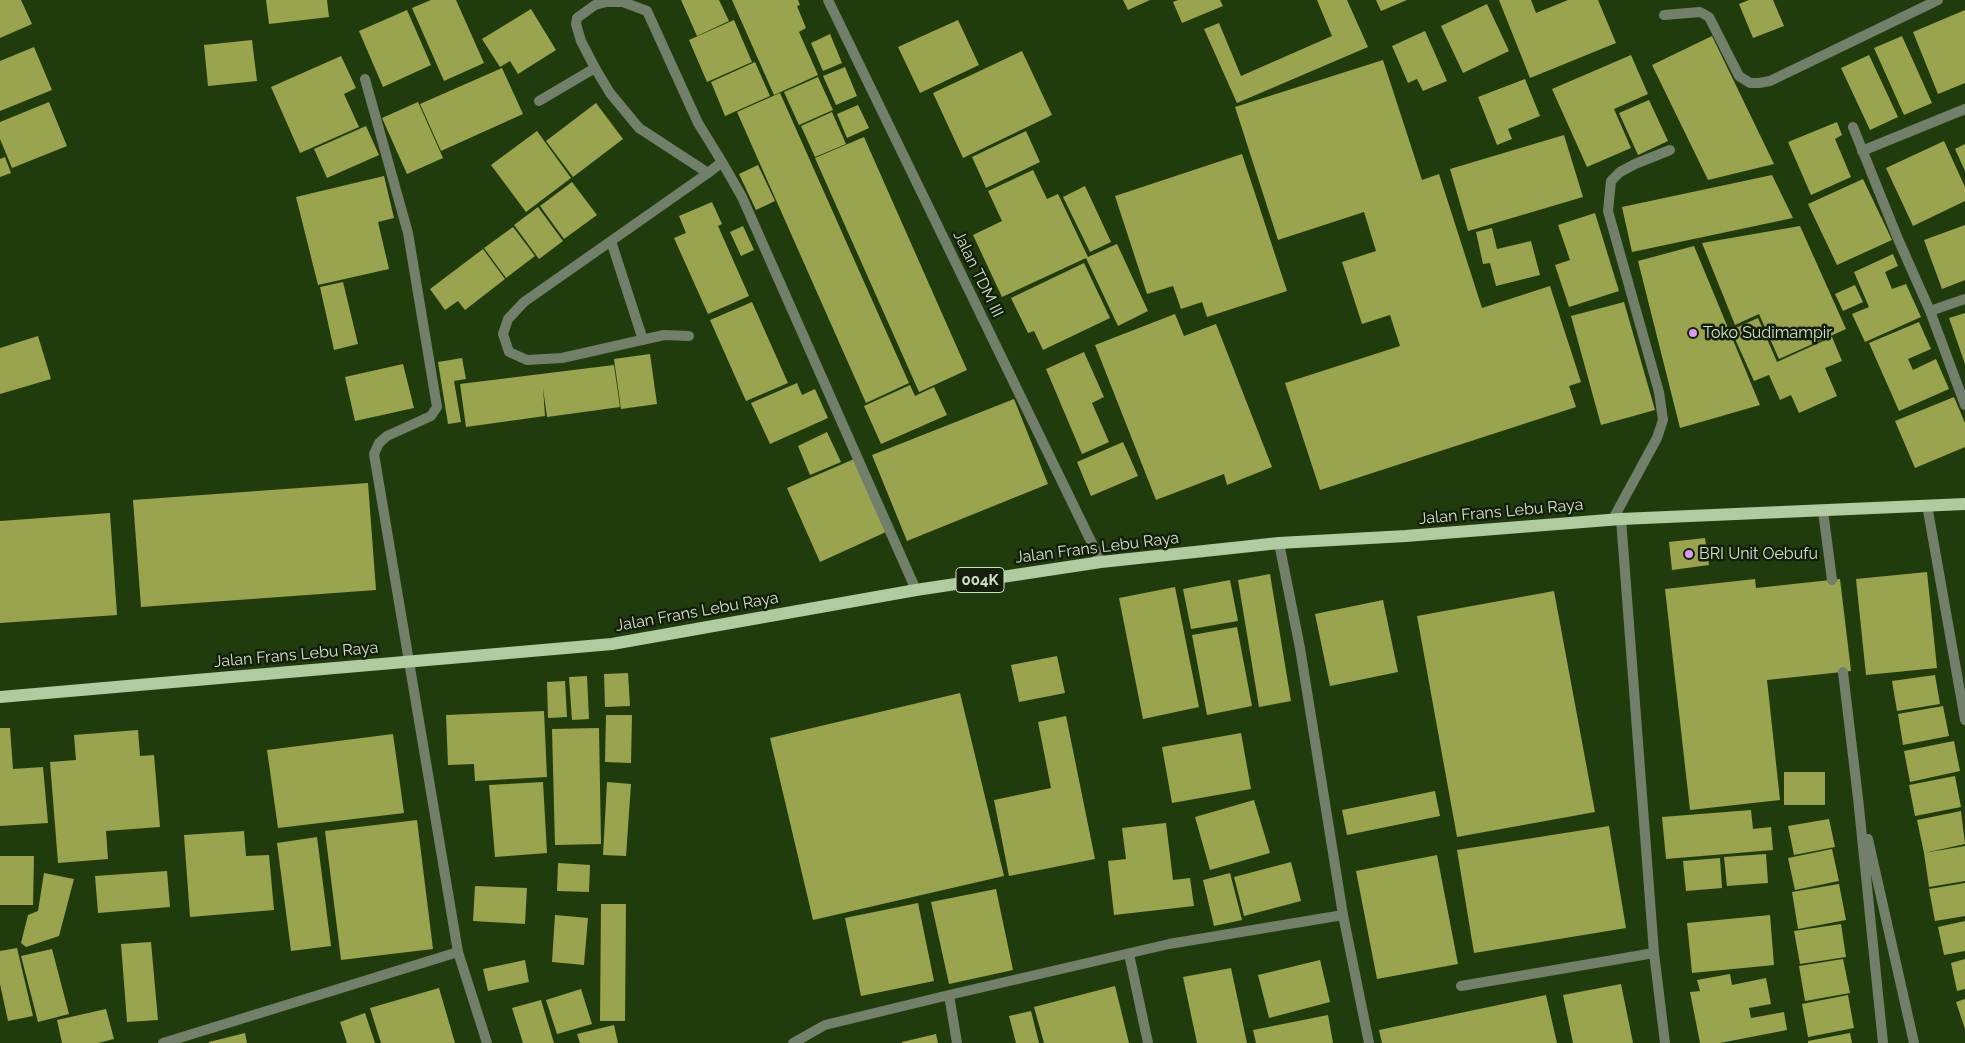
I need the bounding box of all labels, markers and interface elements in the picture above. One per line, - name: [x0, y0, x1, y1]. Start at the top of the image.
- street label: Jalan TDM III: [949, 228, 1007, 320]
- place label: Toko Sudimampir: [1703, 323, 1832, 343]
- marker: Toko Sudimampir: [1687, 327, 1699, 339]
- street label: Jalan Frans Lebu Raya: [1418, 495, 1584, 529]
- street label: Jalan Frans Lebu Raya: [1014, 528, 1180, 568]
- place label: BRI Unit Oebufu: [1699, 544, 1818, 564]
- marker: BRI Unit Oebufu: [1683, 548, 1695, 560]
- road number: 004K: [956, 568, 1004, 592]
- street label: Jalan Frans Lebu Raya: [614, 588, 780, 636]
- street label: Jalan Frans Lebu Raya: [213, 638, 379, 672]

